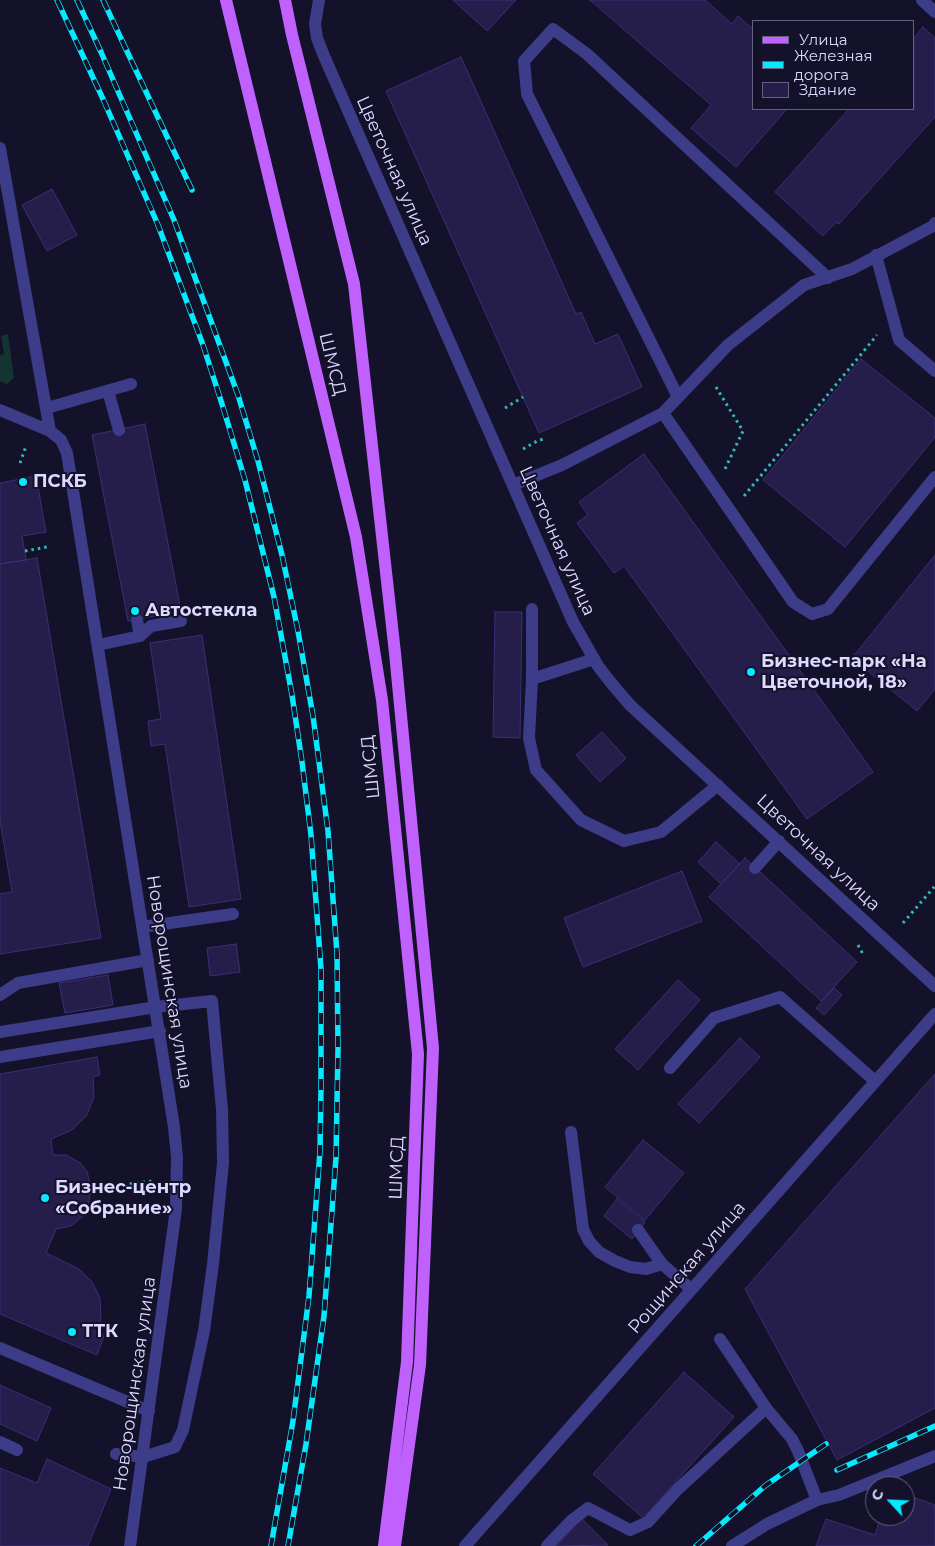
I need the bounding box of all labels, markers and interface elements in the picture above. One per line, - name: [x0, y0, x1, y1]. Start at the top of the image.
- legend: [752, 20, 915, 110]
- text: Улица: [799, 30, 847, 49]
- text: Железная дорога: [794, 46, 873, 84]
- text: Здание: [799, 80, 857, 99]
- street label: Цветочная улица: [351, 93, 437, 249]
- street label: ШМСД: [314, 330, 350, 398]
- street label: Цветочная улица: [514, 463, 600, 619]
- place label: ПСКБ: [33, 471, 87, 493]
- marker: ПСКБ: [17, 476, 29, 488]
- place label: Автостекла: [145, 600, 257, 622]
- marker: Автостекла: [129, 605, 141, 617]
- place label: Бизнес-парк «На Цветочной, 18»: [761, 651, 927, 694]
- marker: Бизнес-парк «На Цветочной, 18»: [745, 666, 757, 678]
- street label: ШМСД: [357, 734, 385, 800]
- street label: Цветочная улица: [752, 790, 884, 916]
- street label: Новорощинская улица: [141, 873, 197, 1091]
- street label: ШМСД: [385, 1136, 409, 1200]
- place label: Бизнес-центр «Собрание»: [55, 1177, 191, 1220]
- marker: Бизнес-центр «Собрание»: [39, 1192, 51, 1204]
- street label: Рощинская улица: [624, 1198, 750, 1338]
- street label: Новорощинская улица: [109, 1275, 161, 1493]
- place label: ТТК: [82, 1321, 118, 1343]
- marker: ТТК: [66, 1326, 78, 1338]
- north arrow: [865, 1476, 915, 1526]
- text: С: [867, 1487, 888, 1504]

